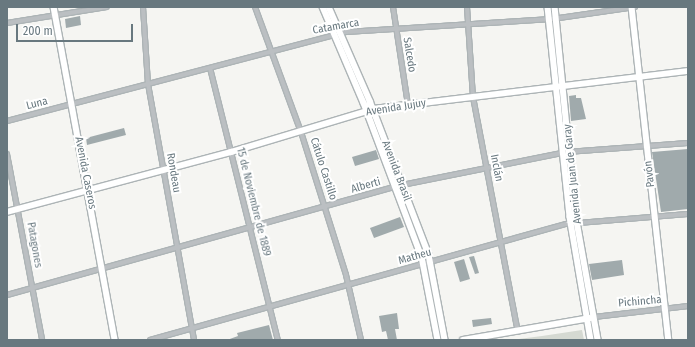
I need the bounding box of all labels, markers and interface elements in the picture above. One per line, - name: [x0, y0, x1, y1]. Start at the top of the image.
- scale bar: [18, 16, 135, 42]
- street label: Catamarca: [312, 16, 360, 38]
- text: 200 m: [23, 24, 53, 38]
- street label: Salcedo: [400, 37, 418, 73]
- street label: Luna: [25, 95, 49, 113]
- street label: Avenida Jujuy: [365, 97, 427, 119]
- street label: Avenida Juan de Garay: [561, 123, 585, 225]
- street label: Avenida Caseros: [72, 136, 98, 210]
- street label: Cátulo Castillo: [307, 136, 339, 202]
- street label: Avenida Brasil: [378, 139, 414, 203]
- street label: 15 de Noviembre de 1889: [233, 146, 273, 258]
- street label: Rondeau: [163, 152, 183, 194]
- street label: Inclán: [487, 153, 505, 183]
- street label: Pavón: [642, 160, 658, 188]
- street label: Alberti: [350, 175, 382, 197]
- street label: Patagones: [23, 221, 45, 269]
- street label: Matheu: [397, 246, 433, 268]
- street label: Pichincha: [618, 294, 662, 310]

